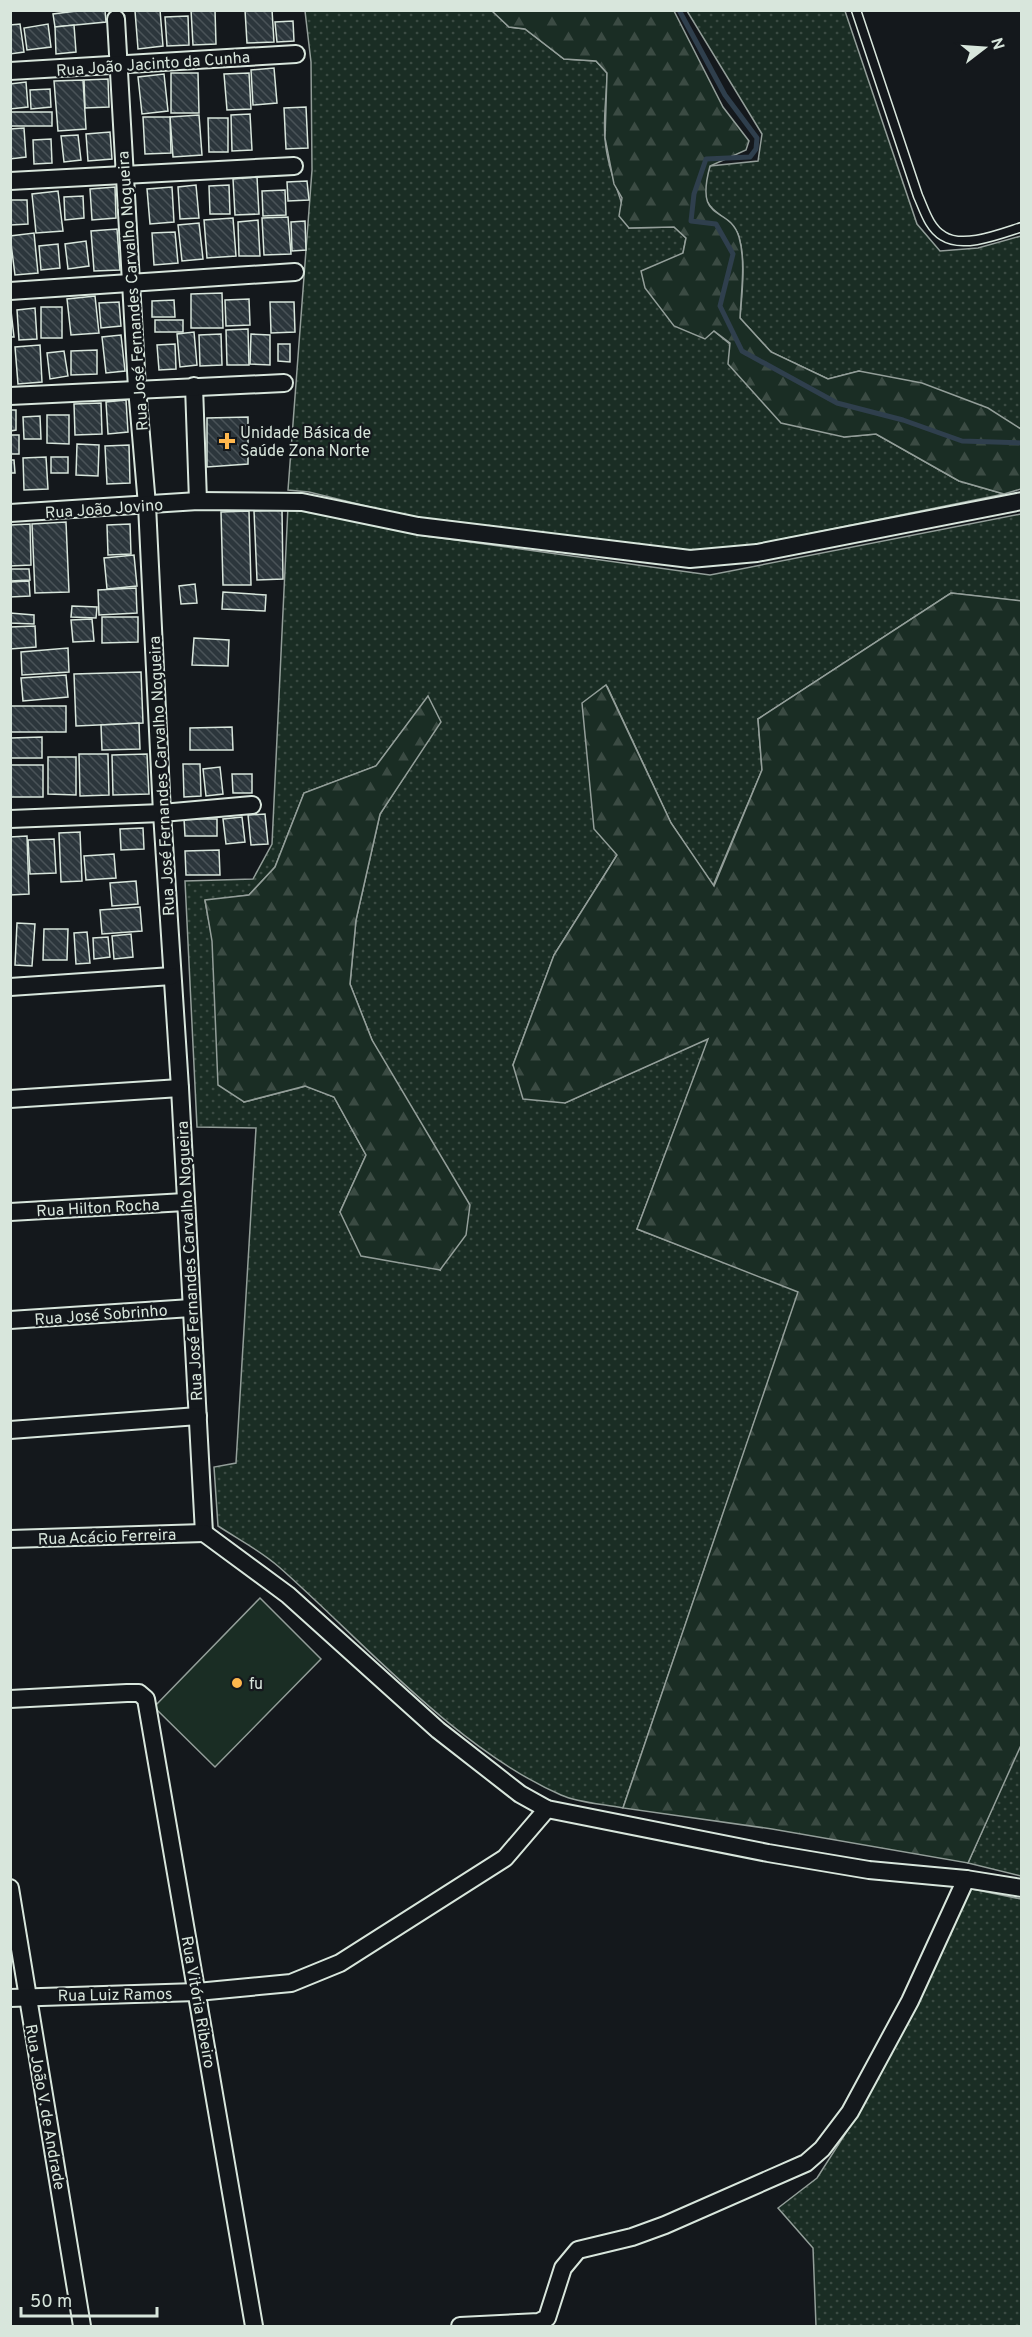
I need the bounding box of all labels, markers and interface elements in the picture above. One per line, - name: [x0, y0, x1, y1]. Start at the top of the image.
- north arrow: [954, 18, 1014, 78]
- text: N: [985, 36, 1008, 53]
- street label: Rua João Jacinto da Cunha: [55, 48, 251, 82]
- street label: Rua José Fernandes Carvalho Nogueira: [114, 150, 154, 431]
- place label: Unidade Básica de Saúde Zona Norte: [240, 424, 371, 462]
- marker: Unidade Básica de Saúde Zona Norte: [218, 432, 236, 450]
- street label: Rua João Jovino: [44, 496, 164, 524]
- street label: Rua José Fernandes Carvalho Nogueira: [146, 635, 180, 916]
- street label: Rua José Fernandes Carvalho Nogueira: [174, 1120, 208, 1401]
- street label: Rua Hilton Rocha: [36, 1196, 160, 1222]
- street label: Rua José Sobrinho: [34, 1301, 168, 1331]
- street label: Rua Acácio Ferreira: [38, 1526, 177, 1550]
- place label: fu: [249, 1675, 263, 1695]
- marker: fu: [230, 1676, 244, 1690]
- street label: Rua Vitória Ribeiro: [176, 1935, 219, 2070]
- street label: Rua Luiz Ramos: [58, 1985, 173, 2007]
- street label: Rua João V. de Andrade: [20, 2023, 68, 2192]
- scale bar: [21, 2280, 158, 2318]
- text: 50 m: [30, 2291, 72, 2314]

